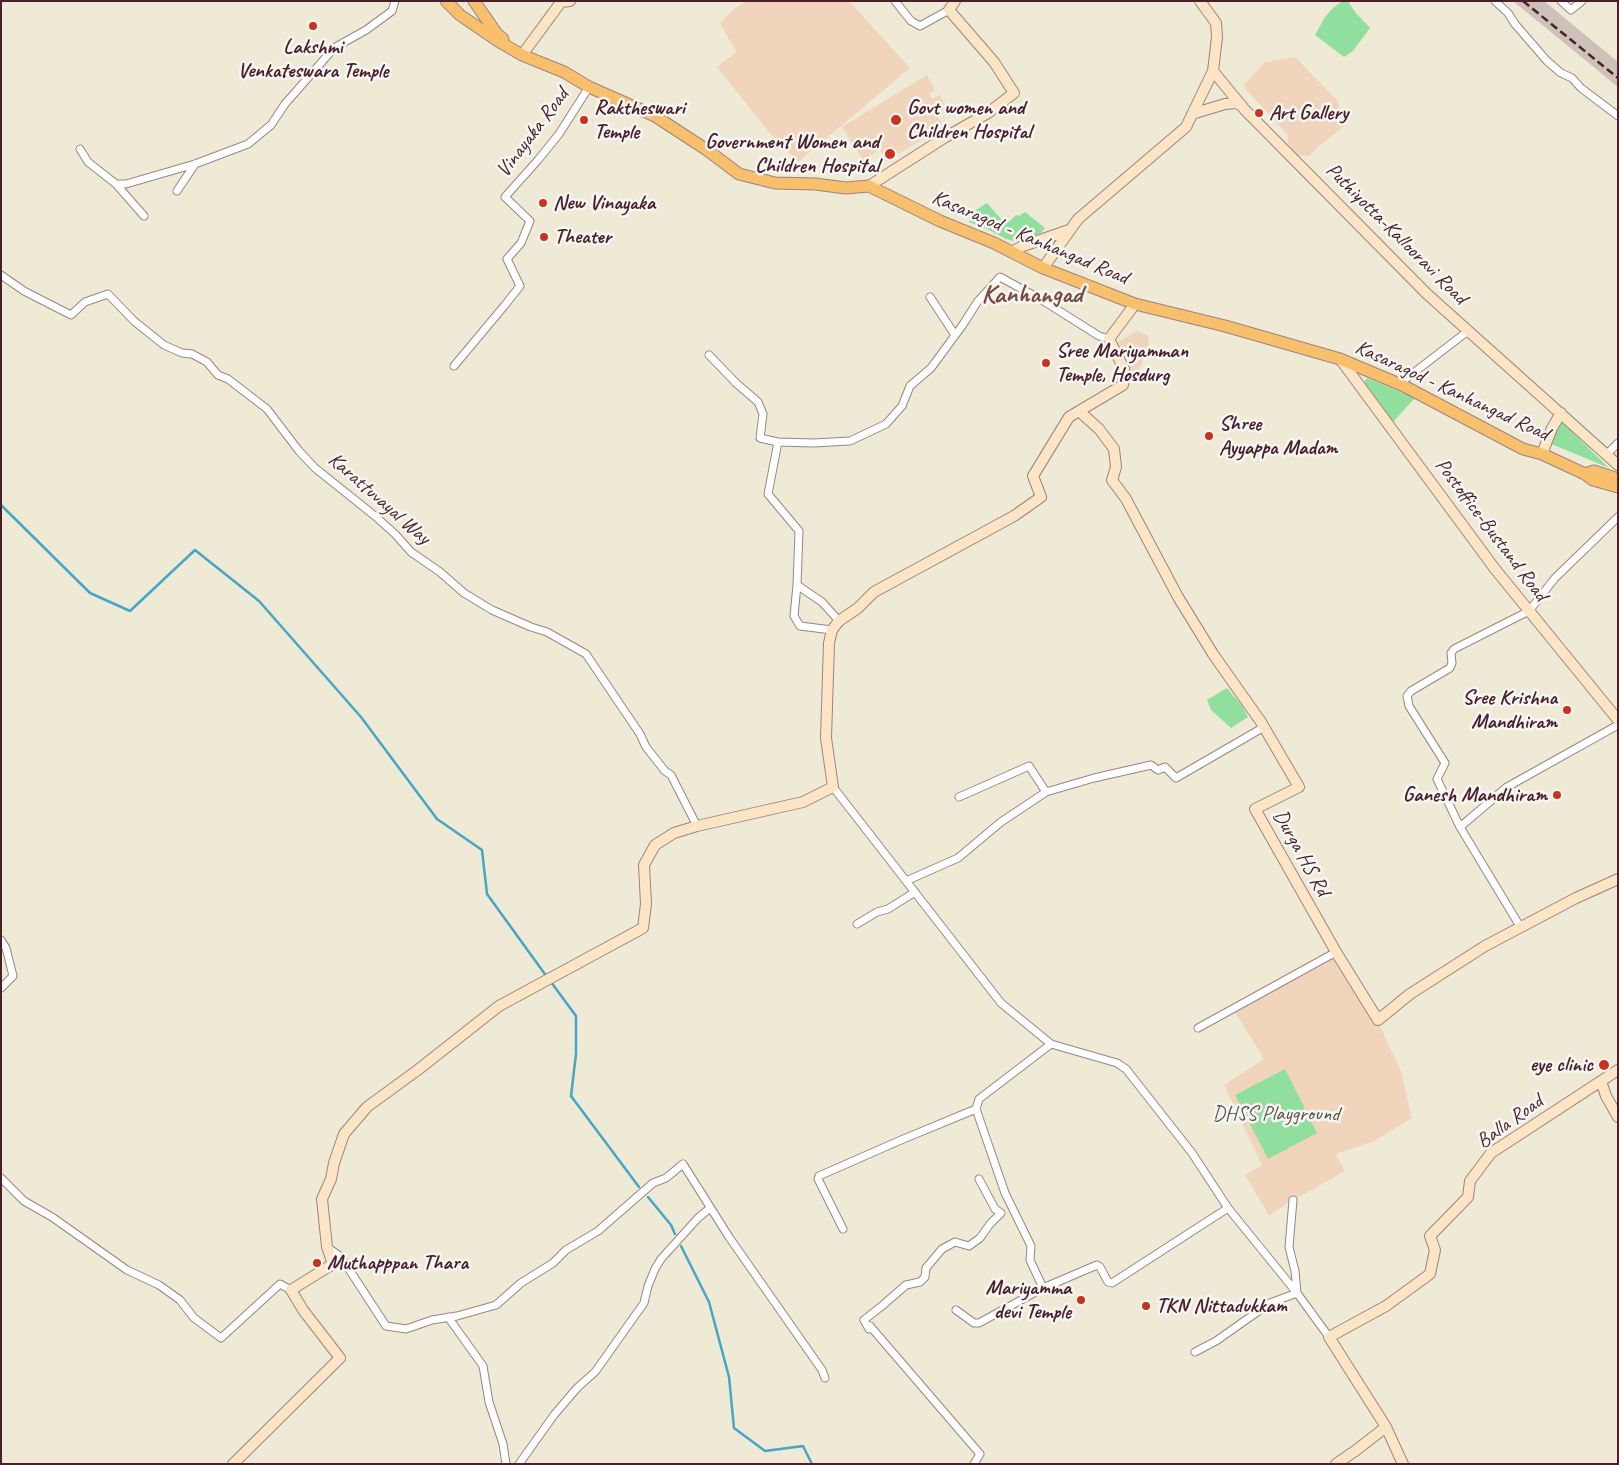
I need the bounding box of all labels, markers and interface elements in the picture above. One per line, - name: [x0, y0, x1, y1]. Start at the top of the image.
- marker: Lakshmi Venkateswara Temple: [307, 20, 319, 32]
- place label: Lakshmi Venkateswara Temple: [238, 34, 388, 84]
- street label: Vinayaka Road: [491, 84, 575, 182]
- place label: Raktheswari Temple: [594, 95, 685, 145]
- place label: Govt women and Children Hospital: [907, 95, 1031, 145]
- place label: Art Gallery: [1269, 100, 1348, 126]
- marker: Art Gallery: [1253, 107, 1265, 119]
- marker: Govt women and Children Hospital: [889, 113, 903, 127]
- marker: Raktheswari Temple: [578, 114, 590, 126]
- place label: Government Women and Children Hospital: [705, 129, 879, 179]
- marker: Government Women and Children Hospital: [883, 147, 897, 161]
- street label: Puthiyotta-Kallooravi Road: [1320, 158, 1472, 310]
- street label: Kasaragod - Kanhangad Road: [928, 185, 1132, 291]
- place label: New Vinayaka: [553, 190, 655, 216]
- marker: New Vinayaka: [537, 197, 549, 209]
- place label: Theater: [554, 224, 611, 250]
- marker: Theater: [538, 231, 550, 243]
- district label: Kanhangad: [981, 279, 1083, 311]
- street label: Kasaragod - Kanhangad Road: [1351, 335, 1553, 447]
- place label: Sree Mariyamman Temple, Hosdurg: [1056, 338, 1188, 388]
- marker: Sree Mariyamman Temple, Hosdurg: [1040, 357, 1052, 369]
- place label: Shree Ayyappa Madam: [1219, 411, 1337, 461]
- marker: Shree Ayyappa Madam: [1203, 430, 1215, 442]
- street label: Karattuvayal Way: [323, 448, 435, 550]
- street label: Postoffice-Bustand Road: [1429, 454, 1553, 606]
- place label: Sree Krishna Mandhiram: [1462, 685, 1557, 735]
- marker: Sree Krishna Mandhiram: [1561, 704, 1573, 716]
- place label: Ganesh Mandhiram: [1403, 782, 1547, 808]
- marker: Ganesh Mandhiram: [1551, 789, 1563, 801]
- street label: Durga HS Rd: [1267, 805, 1335, 901]
- place label: eye clinic: [1530, 1052, 1593, 1078]
- marker: eye clinic: [1597, 1058, 1611, 1072]
- street label: Balla Road: [1472, 1090, 1548, 1154]
- park label: DHSS Playground: [1212, 1101, 1340, 1127]
- place label: Muthapppan Thara: [327, 1250, 468, 1276]
- marker: Muthapppan Thara: [311, 1257, 323, 1269]
- place label: Mariyamma devi Temple: [985, 1275, 1071, 1325]
- place label: TKN Nittadukkam: [1156, 1293, 1287, 1319]
- marker: Mariyamma devi Temple: [1075, 1294, 1087, 1306]
- marker: TKN Nittadukkam: [1140, 1300, 1152, 1312]

